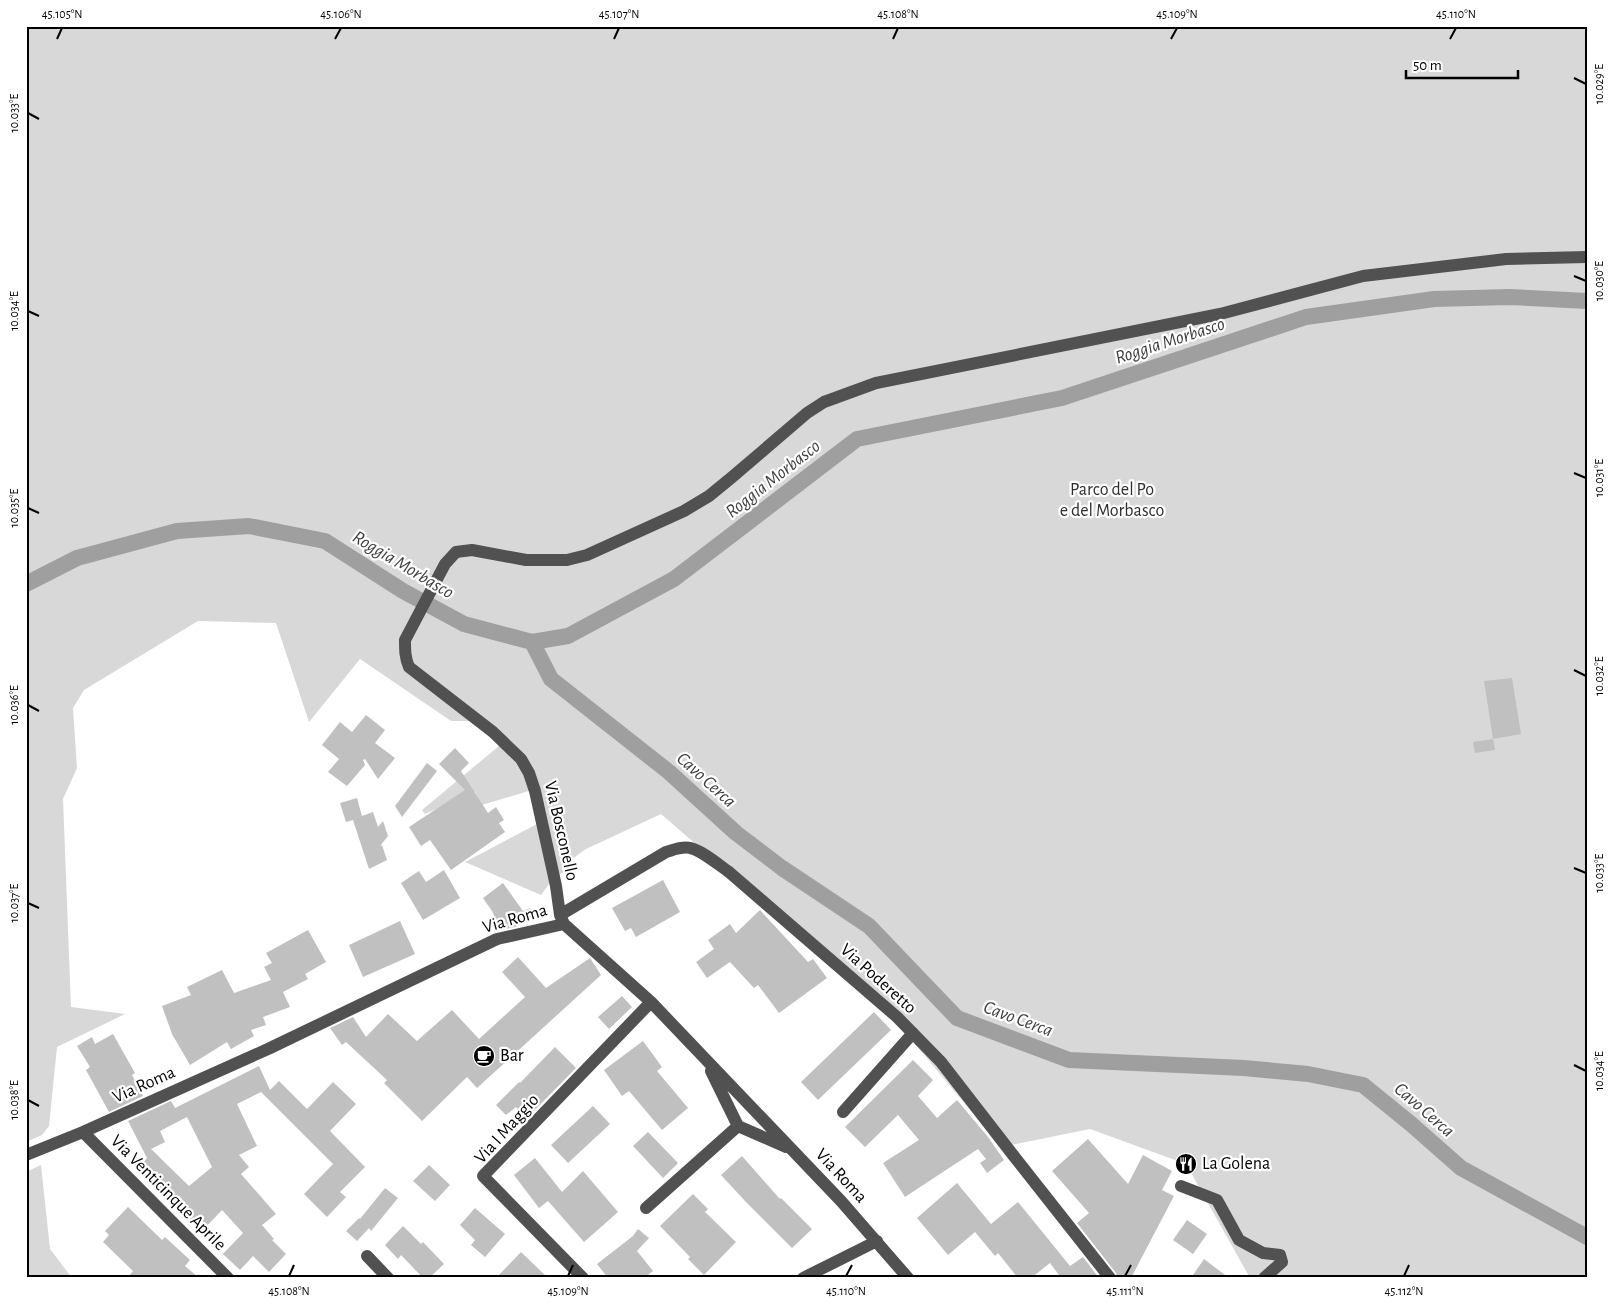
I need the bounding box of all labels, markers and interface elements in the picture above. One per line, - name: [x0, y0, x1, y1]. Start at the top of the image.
- text: 45.105°N: [42, 8, 82, 20]
- text: 45.106°N: [320, 8, 362, 20]
- text: 45.107°N: [599, 8, 639, 20]
- text: 45.108°N: [877, 8, 919, 20]
- text: 45.109°N: [1156, 8, 1198, 20]
- text: 45.110°N: [1436, 8, 1476, 20]
- scale bar: [1406, 48, 1518, 80]
- text: 50 m: [1413, 58, 1442, 73]
- text: 10.029°E: [1593, 64, 1605, 104]
- text: 10.033°E: [8, 93, 20, 132]
- text: 10.030°E: [1593, 261, 1605, 301]
- text: 10.034°E: [8, 291, 20, 331]
- water label: Roggia Morbasco: [1113, 314, 1227, 368]
- water label: Roggia Morbasco: [722, 436, 824, 522]
- text: 10.031°E: [1593, 459, 1605, 497]
- park label: Parco del Po e del Morbasco: [1060, 481, 1164, 520]
- text: 10.035°E: [8, 488, 20, 527]
- water label: Roggia Morbasco: [349, 527, 457, 603]
- text: 10.032°E: [1593, 656, 1605, 696]
- text: 10.036°E: [8, 685, 20, 725]
- water label: Cavo Cerca: [673, 749, 739, 811]
- street label: Via Bosconello: [541, 779, 581, 883]
- text: 10.033°E: [1593, 853, 1605, 892]
- text: 10.037°E: [8, 883, 20, 922]
- street label: Via Roma: [481, 901, 549, 937]
- street label: Via Poderetto: [837, 941, 919, 1018]
- water label: Cavo Cerca: [981, 998, 1055, 1040]
- cafe icon: Bar: [472, 1044, 496, 1068]
- place label: Bar: [500, 1047, 524, 1065]
- text: 10.034°E: [1593, 1051, 1605, 1091]
- street label: Via Roma: [110, 1063, 178, 1107]
- water label: Cavo Cerca: [1390, 1079, 1458, 1141]
- text: 10.038°E: [8, 1080, 20, 1120]
- street label: Via I Maggio: [471, 1091, 543, 1167]
- street label: Via Venticinque Aprile: [107, 1132, 229, 1254]
- street label: Via Roma: [812, 1146, 870, 1206]
- restaurant icon: La Golena: [1174, 1152, 1198, 1176]
- place label: La Golena: [1202, 1155, 1270, 1173]
- text: 45.108°N: [268, 1285, 310, 1297]
- text: 45.109°N: [547, 1285, 589, 1297]
- text: 45.110°N: [826, 1285, 866, 1297]
- text: 45.111°N: [1106, 1285, 1144, 1297]
- text: 45.112°N: [1385, 1285, 1423, 1297]

